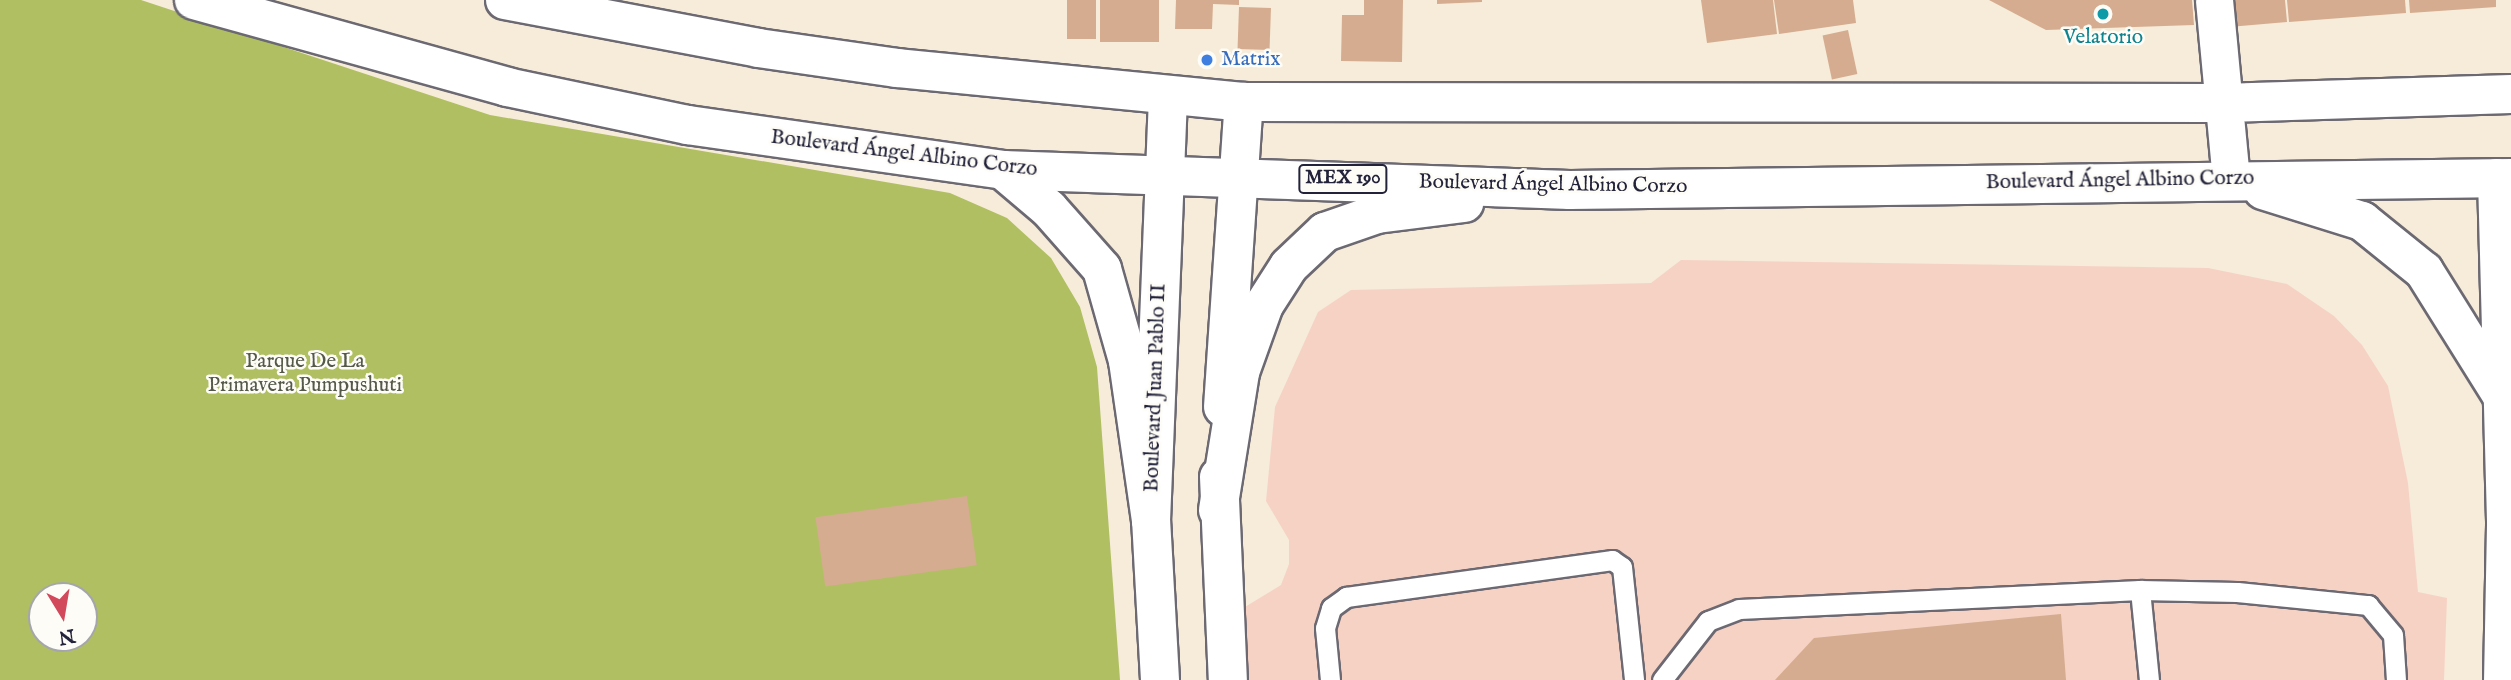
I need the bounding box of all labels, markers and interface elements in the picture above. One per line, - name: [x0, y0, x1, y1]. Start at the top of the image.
- marker: Velatorio: [2095, 6, 2111, 22]
- place label: Velatorio: [2063, 25, 2143, 51]
- place label: Matrix: [1221, 47, 1281, 73]
- marker: Matrix: [1199, 52, 1215, 68]
- street label: Boulevard Ángel Albino Corzo: [769, 125, 1039, 183]
- road number: MEX 190: [1298, 164, 1388, 195]
- street label: Boulevard Ángel Albino Corzo: [1985, 166, 2255, 196]
- street label: Boulevard Ángel Albino Corzo: [1418, 170, 1688, 200]
- street label: Boulevard Juan Pablo II: [1140, 283, 1172, 493]
- park label: Parque De La Primavera Pumpushuti: [208, 349, 402, 399]
- north arrow: [28, 582, 98, 652]
- text: N: [56, 622, 77, 649]

